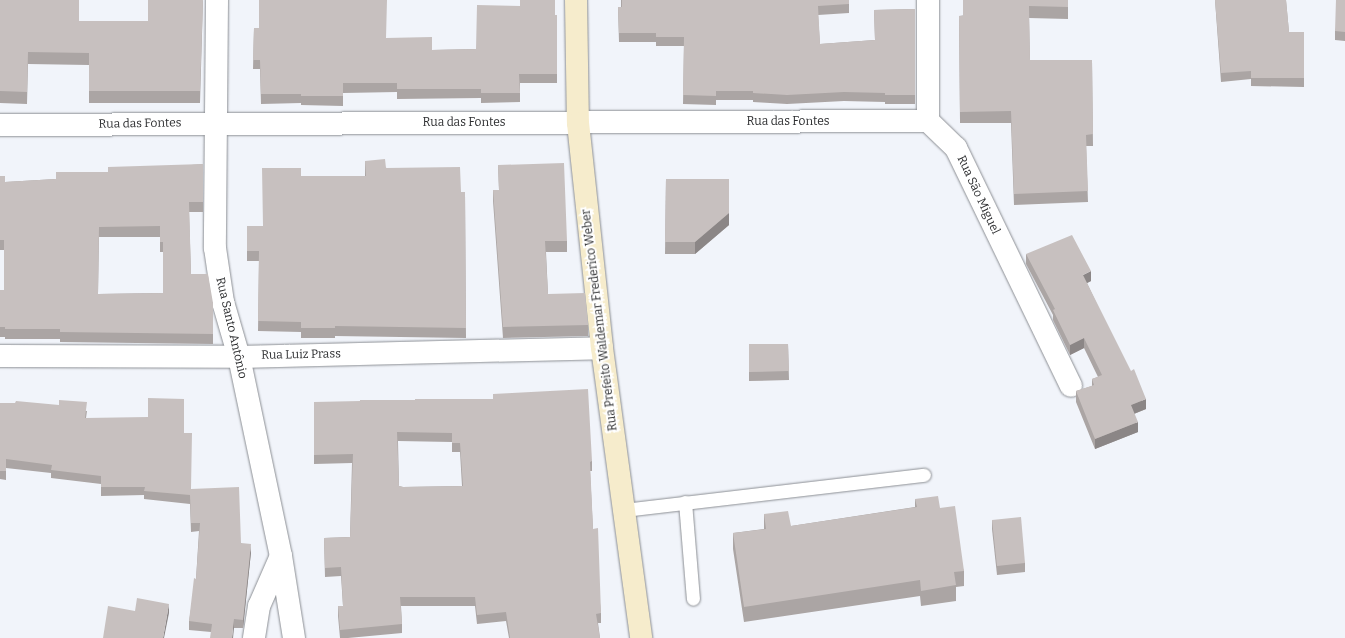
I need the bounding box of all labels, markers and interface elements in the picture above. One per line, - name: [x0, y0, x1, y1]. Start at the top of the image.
- street label: Rua das Fontes: [747, 115, 829, 129]
- street label: Rua das Fontes: [98, 116, 182, 132]
- street label: Rua das Fontes: [423, 116, 505, 130]
- street label: Rua São Miguel: [953, 153, 1003, 237]
- street label: Rua Prefeito Waldemar Frederico Weber: [579, 208, 621, 432]
- street label: Rua Santo Antônio: [212, 276, 250, 380]
- street label: Rua Luiz Prass: [261, 347, 341, 363]

